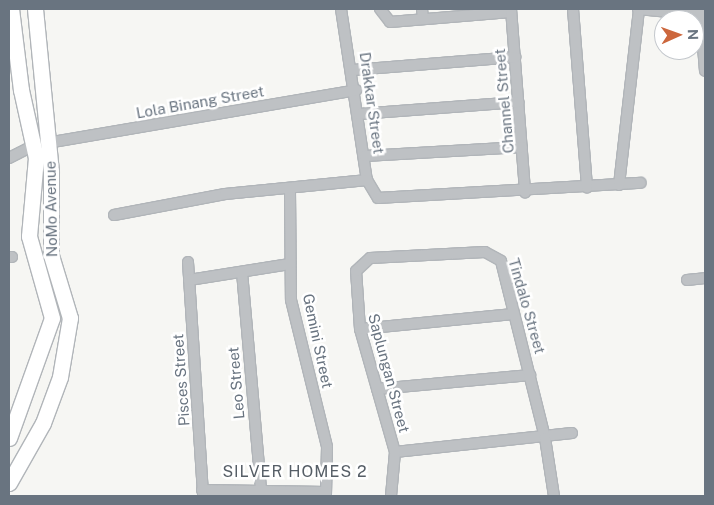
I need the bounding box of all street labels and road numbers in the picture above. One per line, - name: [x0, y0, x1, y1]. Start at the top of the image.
- street label: Channel Street: [490, 48, 518, 154]
- street label: Drakkar Street: [356, 51, 388, 155]
- street label: Lola Binang Street: [135, 82, 265, 122]
- street label: NoMo Avenue: [41, 161, 61, 257]
- street label: Tindalo Street: [505, 256, 549, 356]
- street label: Gemini Street: [299, 292, 337, 390]
- street label: Saplungan Street: [364, 312, 414, 434]
- street label: Pisces Street: [169, 333, 193, 427]
- street label: Leo Street: [224, 346, 248, 420]

